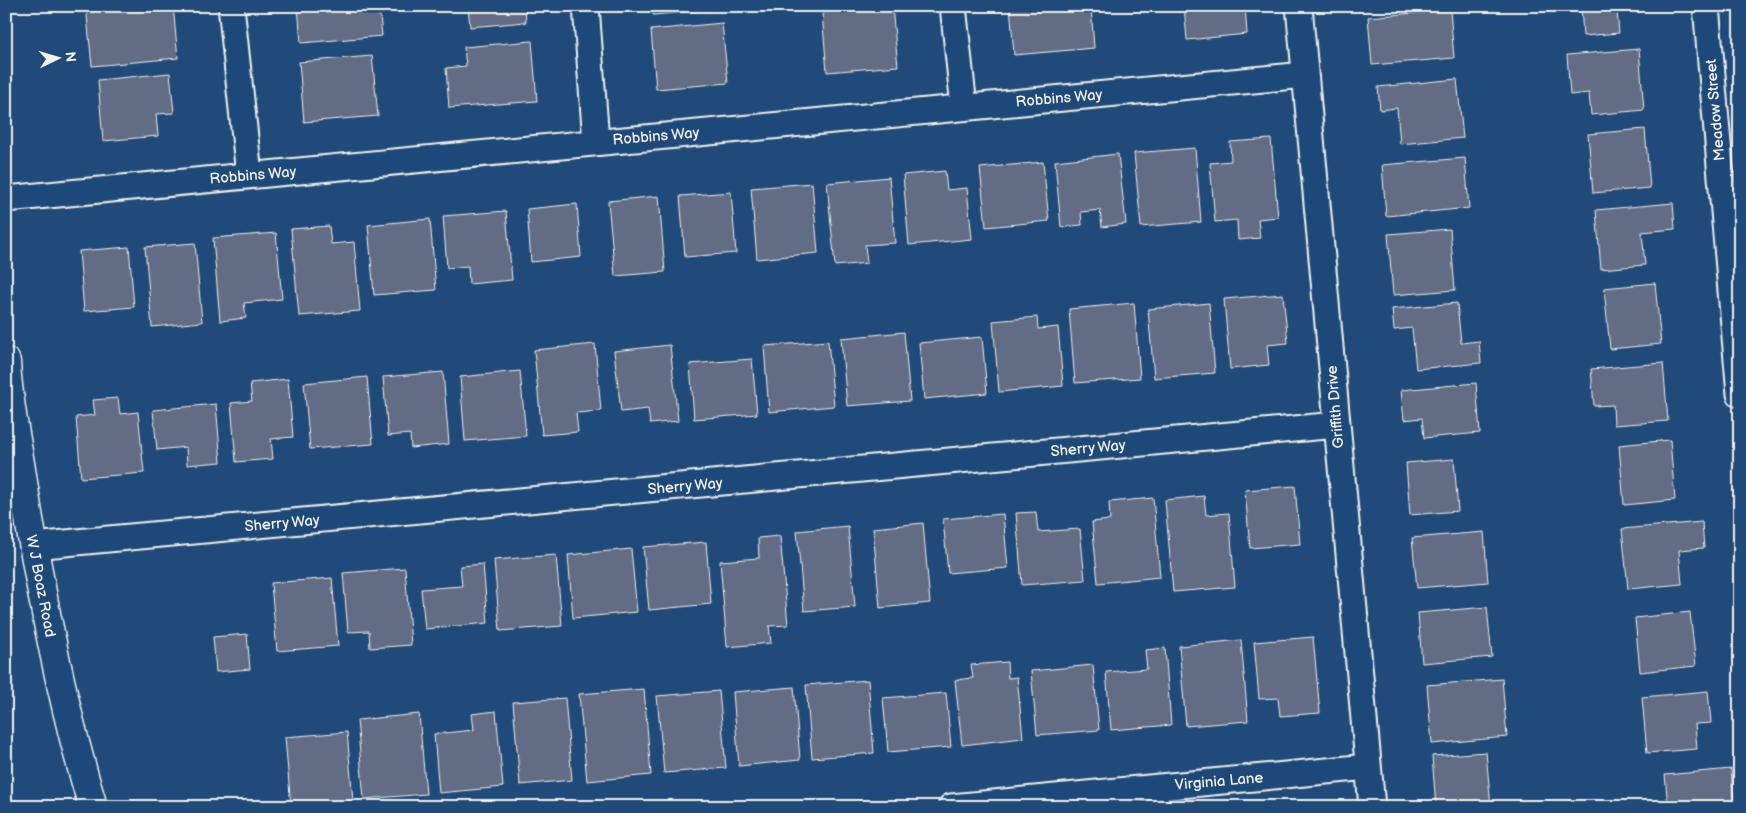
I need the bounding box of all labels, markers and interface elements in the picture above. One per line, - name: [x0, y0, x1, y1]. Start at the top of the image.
- north arrow: [32, 32, 82, 82]
- text: N: [62, 51, 79, 63]
- street label: Meadow Street: [1702, 58, 1729, 162]
- street label: Robbins Way: [1015, 85, 1103, 112]
- street label: Robbins Way: [612, 123, 700, 150]
- street label: Robbins Way: [209, 162, 297, 189]
- street label: Griffith Drive: [1322, 365, 1349, 449]
- street label: Sherry Way: [1050, 436, 1127, 461]
- street label: Sherry Way: [647, 474, 724, 499]
- street label: Sherry Way: [244, 511, 321, 536]
- street label: W J Boaz Road: [21, 533, 60, 639]
- street label: Virginia Lane: [1174, 768, 1264, 795]

